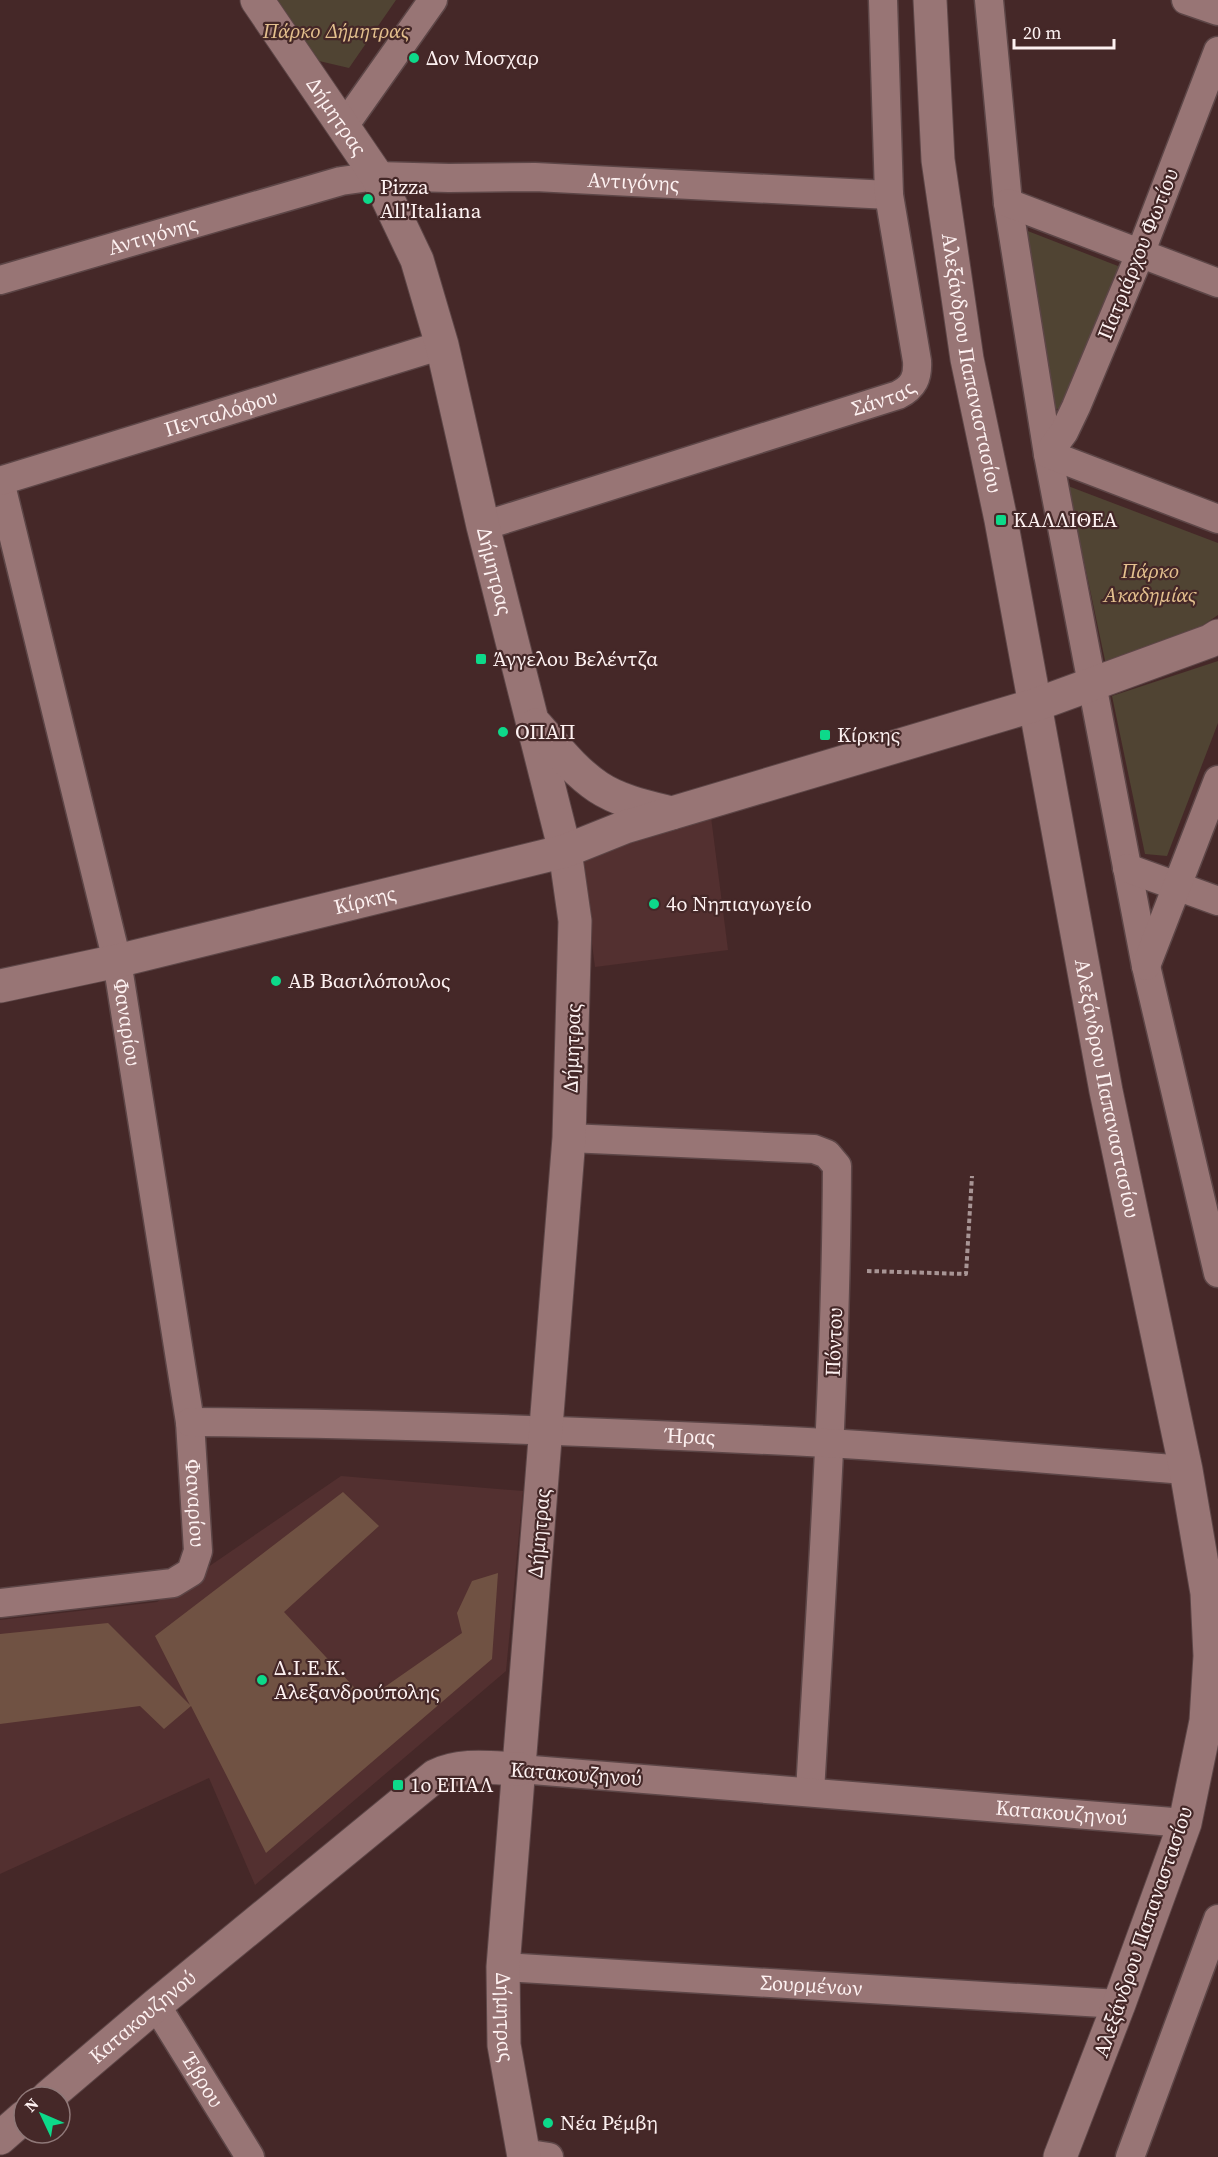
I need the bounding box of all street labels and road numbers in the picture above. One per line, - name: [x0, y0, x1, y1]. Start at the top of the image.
- street label: Δήμητρας: [300, 71, 374, 161]
- street label: Πατριάρχου Φωτίου: [1090, 164, 1185, 344]
- street label: Αντιγόνης: [587, 165, 680, 198]
- street label: Αντιγόνης: [104, 208, 201, 262]
- street label: Αλεξάνδρου Παπαναστασίου: [935, 231, 1010, 495]
- street label: Σάντας: [848, 374, 922, 423]
- street label: Πενταλόφου: [161, 382, 281, 444]
- street label: Δήμητρας: [470, 524, 520, 618]
- street label: Κίρκης: [331, 878, 399, 921]
- street label: Αλεξάνδρου Παπαναστασίου: [1068, 956, 1147, 1221]
- street label: Φαναρίου: [106, 976, 148, 1068]
- street label: Δήμητρας: [555, 1003, 588, 1093]
- street label: Πόντου: [818, 1307, 849, 1377]
- street label: Ήρας: [662, 1420, 716, 1452]
- street label: Φαναρίου: [178, 1458, 213, 1548]
- street label: Δήμητρας: [520, 1487, 557, 1579]
- street label: Κατακουζηνού: [509, 1754, 643, 1793]
- street label: Κατακουζηνού: [994, 1793, 1128, 1832]
- street label: Αλεξάνδρου Παπαναστασίου: [1086, 1803, 1199, 2061]
- street label: Κατακουζηνού: [82, 1963, 202, 2070]
- street label: Σουρμένων: [760, 1967, 863, 2003]
- street label: Δήμητρας: [489, 1972, 522, 2064]
- street label: Έβρου: [174, 2045, 231, 2113]

